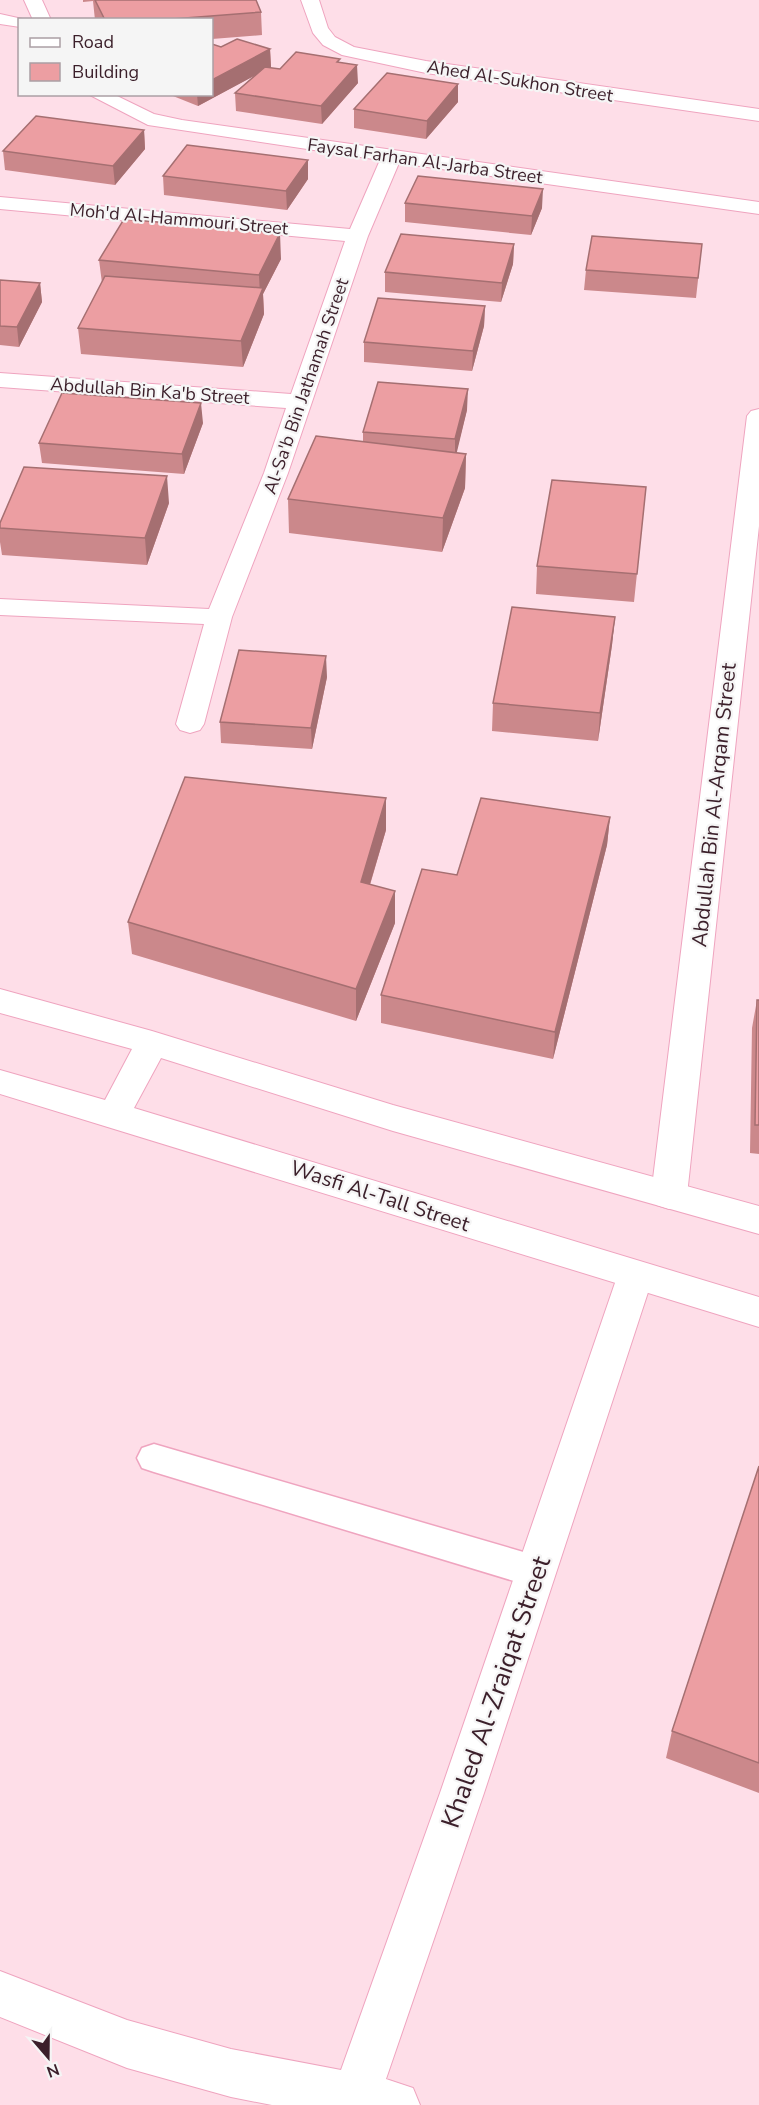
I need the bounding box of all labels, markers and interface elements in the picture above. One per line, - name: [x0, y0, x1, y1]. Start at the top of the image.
- legend: [18, 18, 213, 96]
- text: Road: [72, 30, 114, 54]
- street label: Ahed Al-Sukhon Street: [425, 54, 615, 108]
- text: Building: [72, 60, 139, 84]
- street label: Faysal Farhan Al-Jarba Street: [306, 133, 545, 189]
- street label: Moh'd Al-Hammouri Street: [69, 197, 290, 241]
- street label: Al-Sa'b Bin Jathamah Street: [258, 274, 354, 497]
- street label: Abdullah Bin Ka'b Street: [50, 372, 251, 410]
- street label: Abdullah Bin Al-Arqam Street: [685, 661, 743, 948]
- street label: Wasfi Al-Tall Street: [287, 1154, 474, 1238]
- street label: Khaled Al-Zraiqat Street: [433, 1550, 559, 1833]
- north arrow: [18, 2027, 78, 2087]
- text: N: [43, 2058, 62, 2083]

